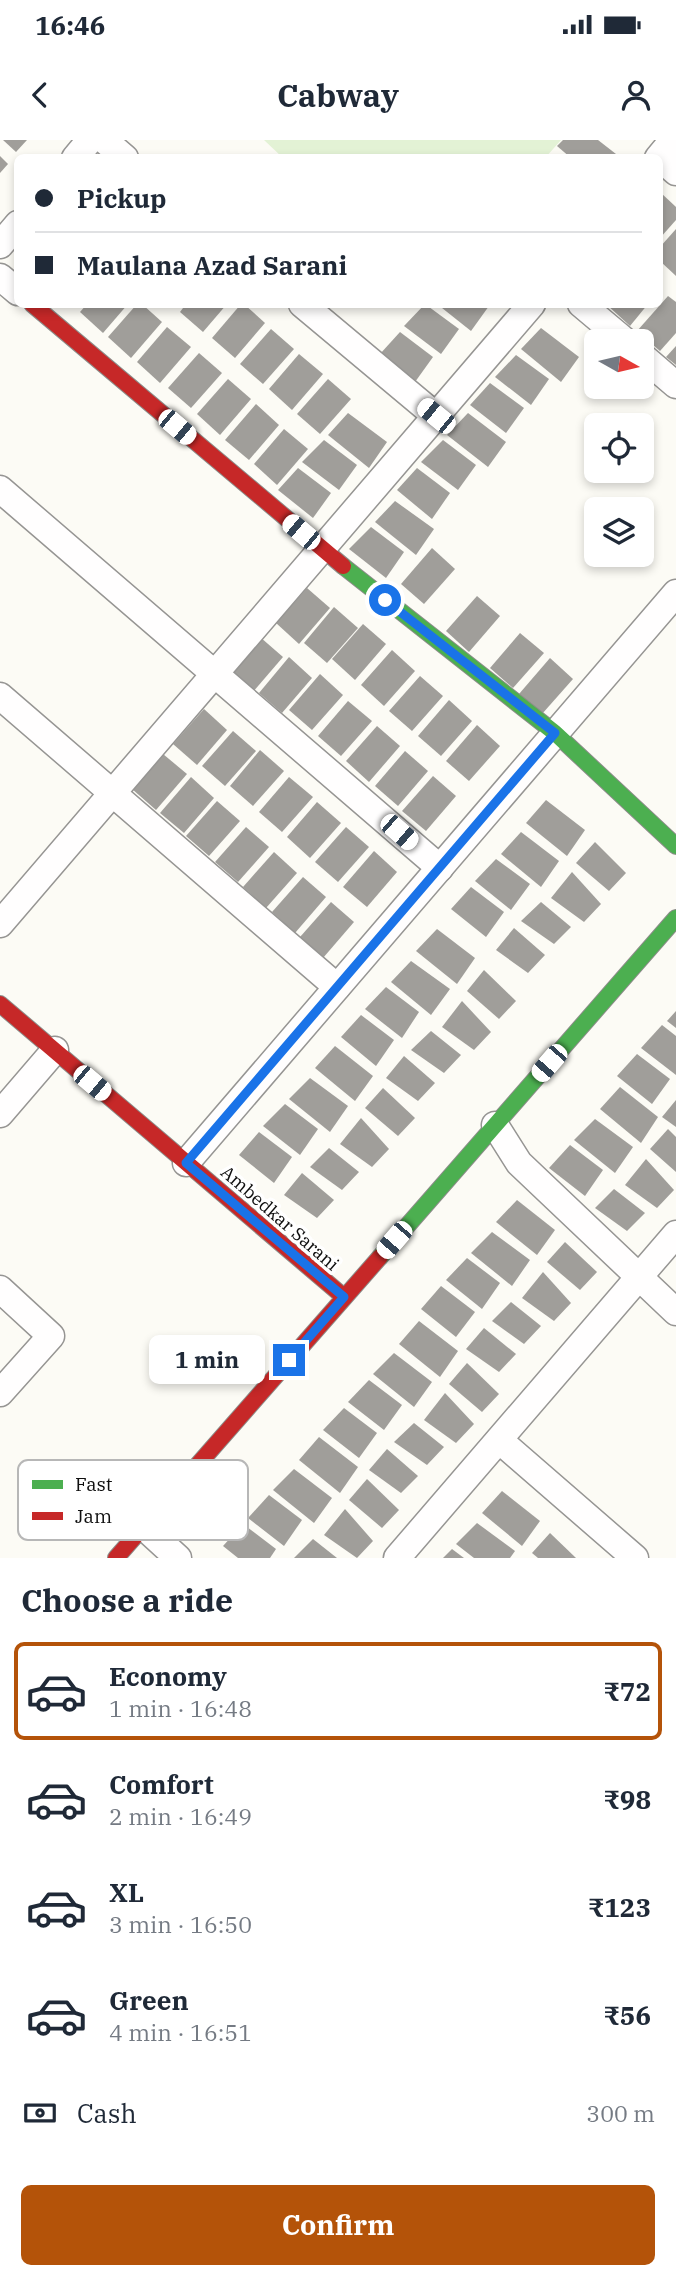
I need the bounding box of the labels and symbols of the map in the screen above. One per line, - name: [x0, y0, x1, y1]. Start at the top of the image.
- north arrow: [584, 329, 654, 399]
- car: [414, 395, 459, 437]
- car: [155, 405, 200, 449]
- car: [279, 510, 324, 554]
- route start: [369, 584, 401, 616]
- car: [377, 810, 422, 854]
- car: [528, 1040, 571, 1086]
- car: [70, 1061, 115, 1105]
- street label: Ambedkar Sarani: [216, 1160, 344, 1276]
- car: [373, 1217, 416, 1263]
- callout: 1 min: [149, 1336, 264, 1384]
- route end: [273, 1344, 305, 1376]
- legend: [18, 1460, 248, 1540]
- text: Fast: [75, 1472, 113, 1496]
- text: Jam: [75, 1504, 112, 1528]

